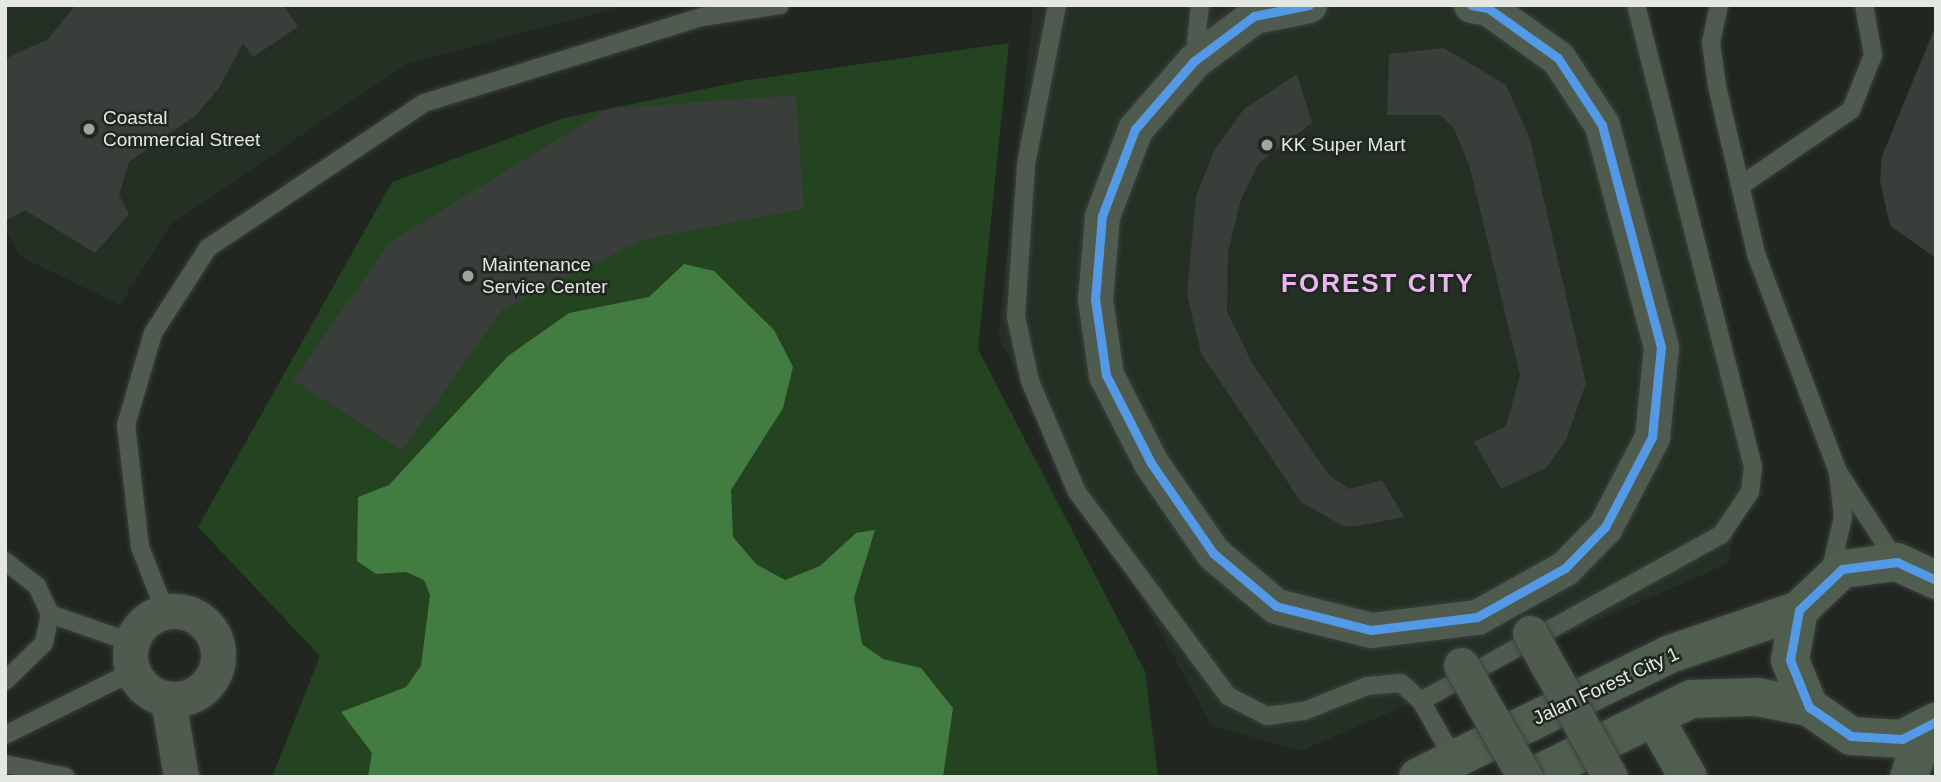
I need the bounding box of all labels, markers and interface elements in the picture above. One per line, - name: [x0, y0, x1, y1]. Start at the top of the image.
- place label: Coastal Commercial Street: [103, 107, 260, 151]
- marker: Coastal Commercial Street: [81, 121, 97, 137]
- place label: KK Super Mart: [1281, 134, 1406, 156]
- marker: KK Super Mart: [1259, 137, 1275, 153]
- place label: Maintenance Service Center: [482, 254, 608, 298]
- marker: Maintenance Service Center: [460, 268, 476, 284]
- district label: FOREST CITY: [1282, 268, 1474, 300]
- street label: Jalan Forest City 1: [1529, 642, 1683, 730]

